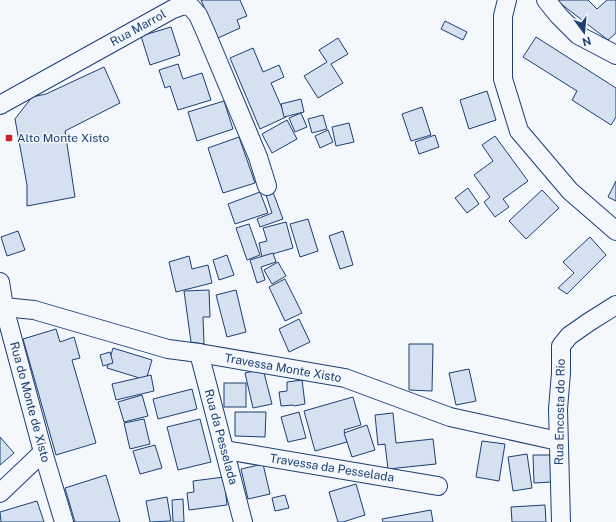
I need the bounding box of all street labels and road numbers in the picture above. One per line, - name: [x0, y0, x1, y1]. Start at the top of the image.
- street label: Rua Marrol: [108, 7, 169, 49]
- street label: Rua do Monte de Xisto: [7, 340, 53, 464]
- street label: Travessa Monte Xisto: [223, 351, 343, 385]
- street label: Rua Encosta do Rio: [552, 358, 568, 465]
- street label: Rua da Pesselada: [202, 388, 240, 486]
- street label: Travessa da Pesselada: [269, 451, 395, 485]

